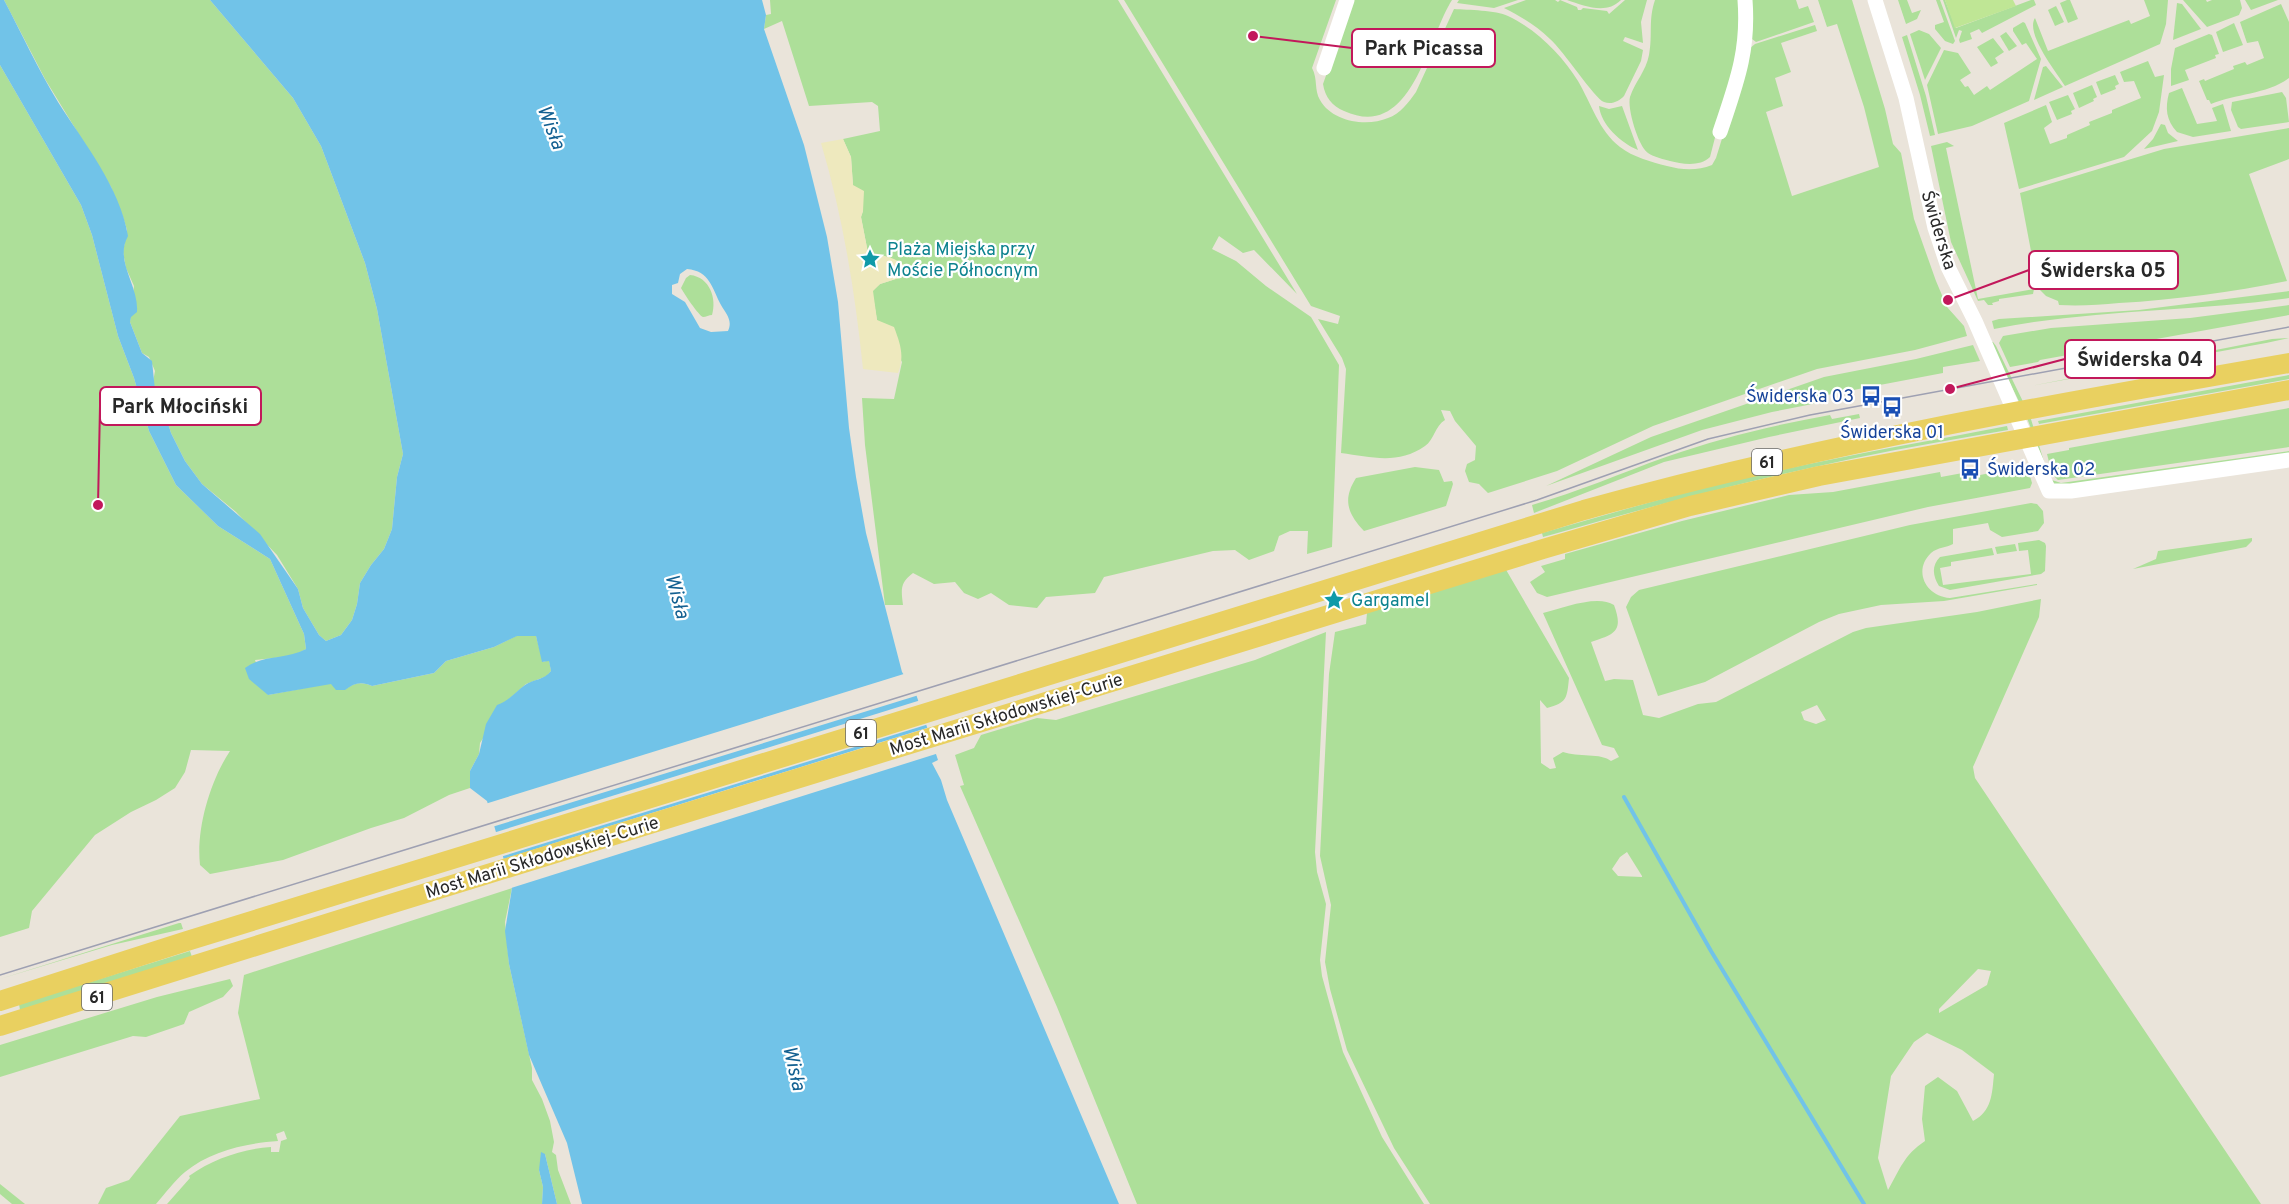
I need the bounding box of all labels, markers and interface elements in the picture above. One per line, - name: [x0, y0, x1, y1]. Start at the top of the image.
- callout: Park Picassa: [1352, 29, 1495, 67]
- text: Park Picassa: [1365, 37, 1483, 63]
- water label: Wisła: [530, 102, 571, 154]
- street label: Świderska: [1915, 188, 1962, 273]
- place label: Plaża Miejska przy Moście Północnym: [887, 239, 1038, 283]
- place icon: Plaża Miejska przy Moście Północnym: [858, 247, 882, 271]
- callout: Świderska 05: [2029, 251, 2178, 289]
- text: Świderska 05: [2040, 257, 2166, 285]
- callout: Świderska 04: [2065, 340, 2215, 378]
- text: Świderska 04: [2077, 346, 2203, 374]
- place label: Świderska 03: [1746, 384, 1854, 409]
- bus stop icon: Świderska 03: [1859, 384, 1883, 408]
- callout: Park Młociński: [100, 387, 261, 425]
- text: Park Młociński: [112, 395, 248, 421]
- bus stop icon: Świderska 01: [1880, 395, 1904, 419]
- place label: Świderska 01: [1840, 420, 1944, 445]
- road number: 61: [1752, 449, 1782, 475]
- bus stop icon: Świderska 02: [1958, 457, 1982, 481]
- place label: Świderska 02: [1987, 457, 2095, 482]
- water label: Wisła: [658, 571, 695, 622]
- place icon: Gargamel: [1322, 588, 1346, 612]
- place label: Gargamel: [1351, 590, 1430, 613]
- street label: Most Marii Skłodowskiej-Curie: [887, 669, 1126, 762]
- road number: 61: [846, 720, 876, 746]
- street label: Most Marii Skłodowskiej-Curie: [423, 812, 662, 905]
- road number: 61: [82, 984, 112, 1010]
- water label: Wisła: [775, 1043, 811, 1094]

